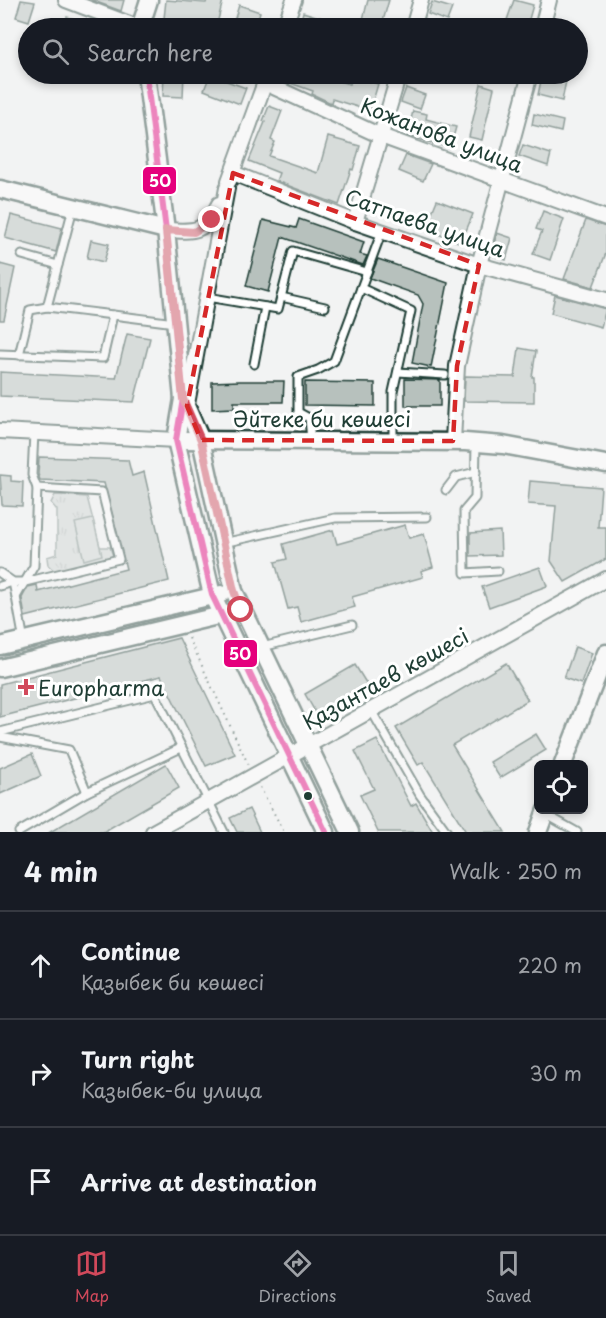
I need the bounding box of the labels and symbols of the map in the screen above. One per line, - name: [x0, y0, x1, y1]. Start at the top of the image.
- street label: Кожанова улица: [356, 88, 528, 180]
- line badge: 50: [142, 166, 177, 195]
- text: 50: [149, 168, 171, 192]
- street label: Сатпаева улица: [341, 180, 510, 265]
- route end: [198, 206, 224, 232]
- street label: Әйтеке би көшесі: [233, 402, 411, 434]
- route start: [227, 596, 253, 622]
- street label: Қазантаев көшесі: [296, 619, 474, 737]
- line badge: 50: [223, 639, 258, 668]
- text: 50: [229, 641, 251, 665]
- place label: Europharma: [38, 671, 165, 703]
- marker: Europharma: [19, 680, 33, 694]
- unlabelled marker: [302, 790, 314, 802]

